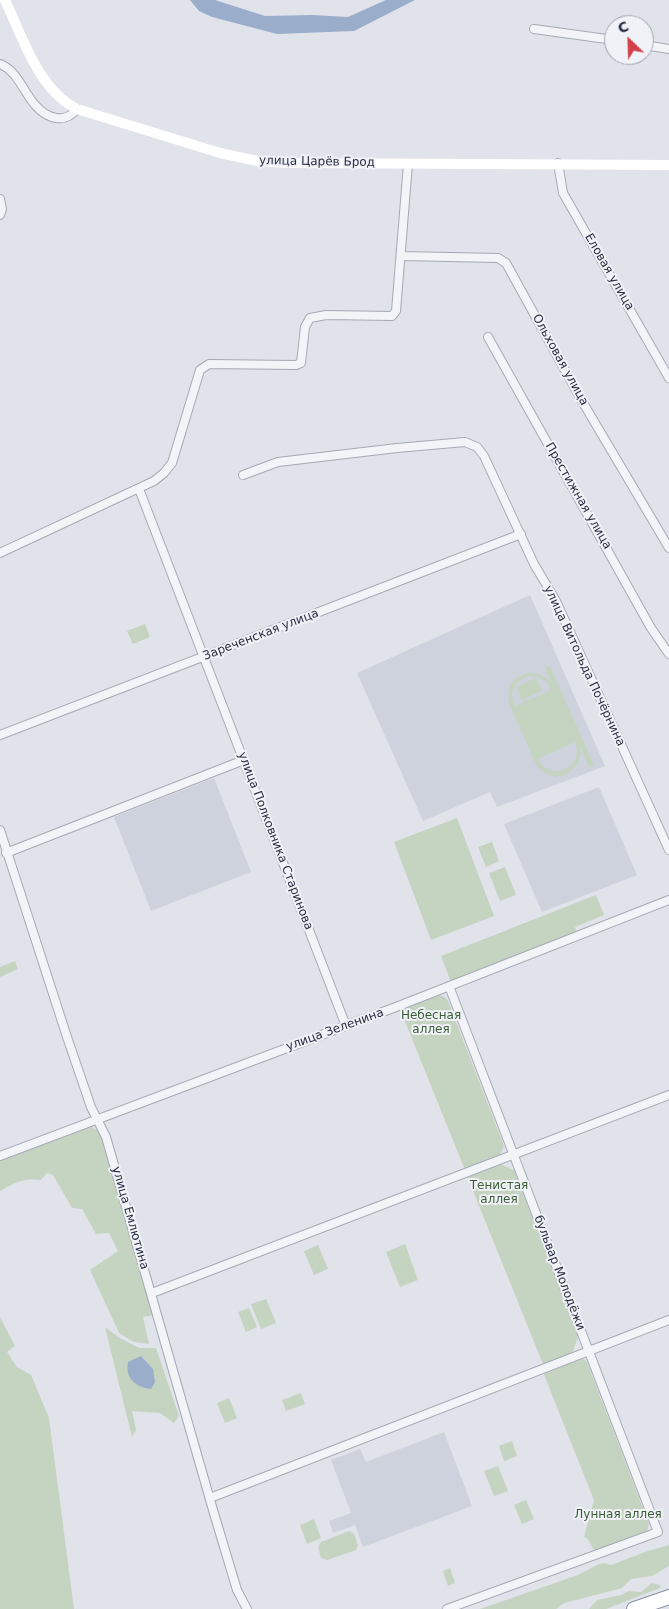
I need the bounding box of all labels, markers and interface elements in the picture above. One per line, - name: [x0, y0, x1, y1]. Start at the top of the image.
- north arrow: [604, 15, 654, 65]
- text: С: [615, 18, 631, 37]
- street label: улица Царёв Брод: [259, 154, 375, 170]
- street label: Еловая улица: [581, 231, 637, 313]
- street label: Ольховая улица: [529, 312, 591, 408]
- street label: Престижная улица: [542, 440, 614, 552]
- street label: улица Витольда Почёрнина: [540, 583, 628, 749]
- street label: Зареченская улица: [201, 606, 321, 664]
- street label: улица Полковника Старинова: [234, 750, 316, 932]
- street label: улица Зеленина: [284, 1006, 386, 1054]
- park label: Небесная аллея: [401, 1009, 461, 1037]
- street label: улица Емлютина: [108, 1165, 152, 1271]
- park label: Тенистая аллея: [470, 1179, 528, 1207]
- street label: бульвар Молодёжи: [530, 1213, 588, 1333]
- park label: Лунная аллея: [574, 1508, 662, 1522]

